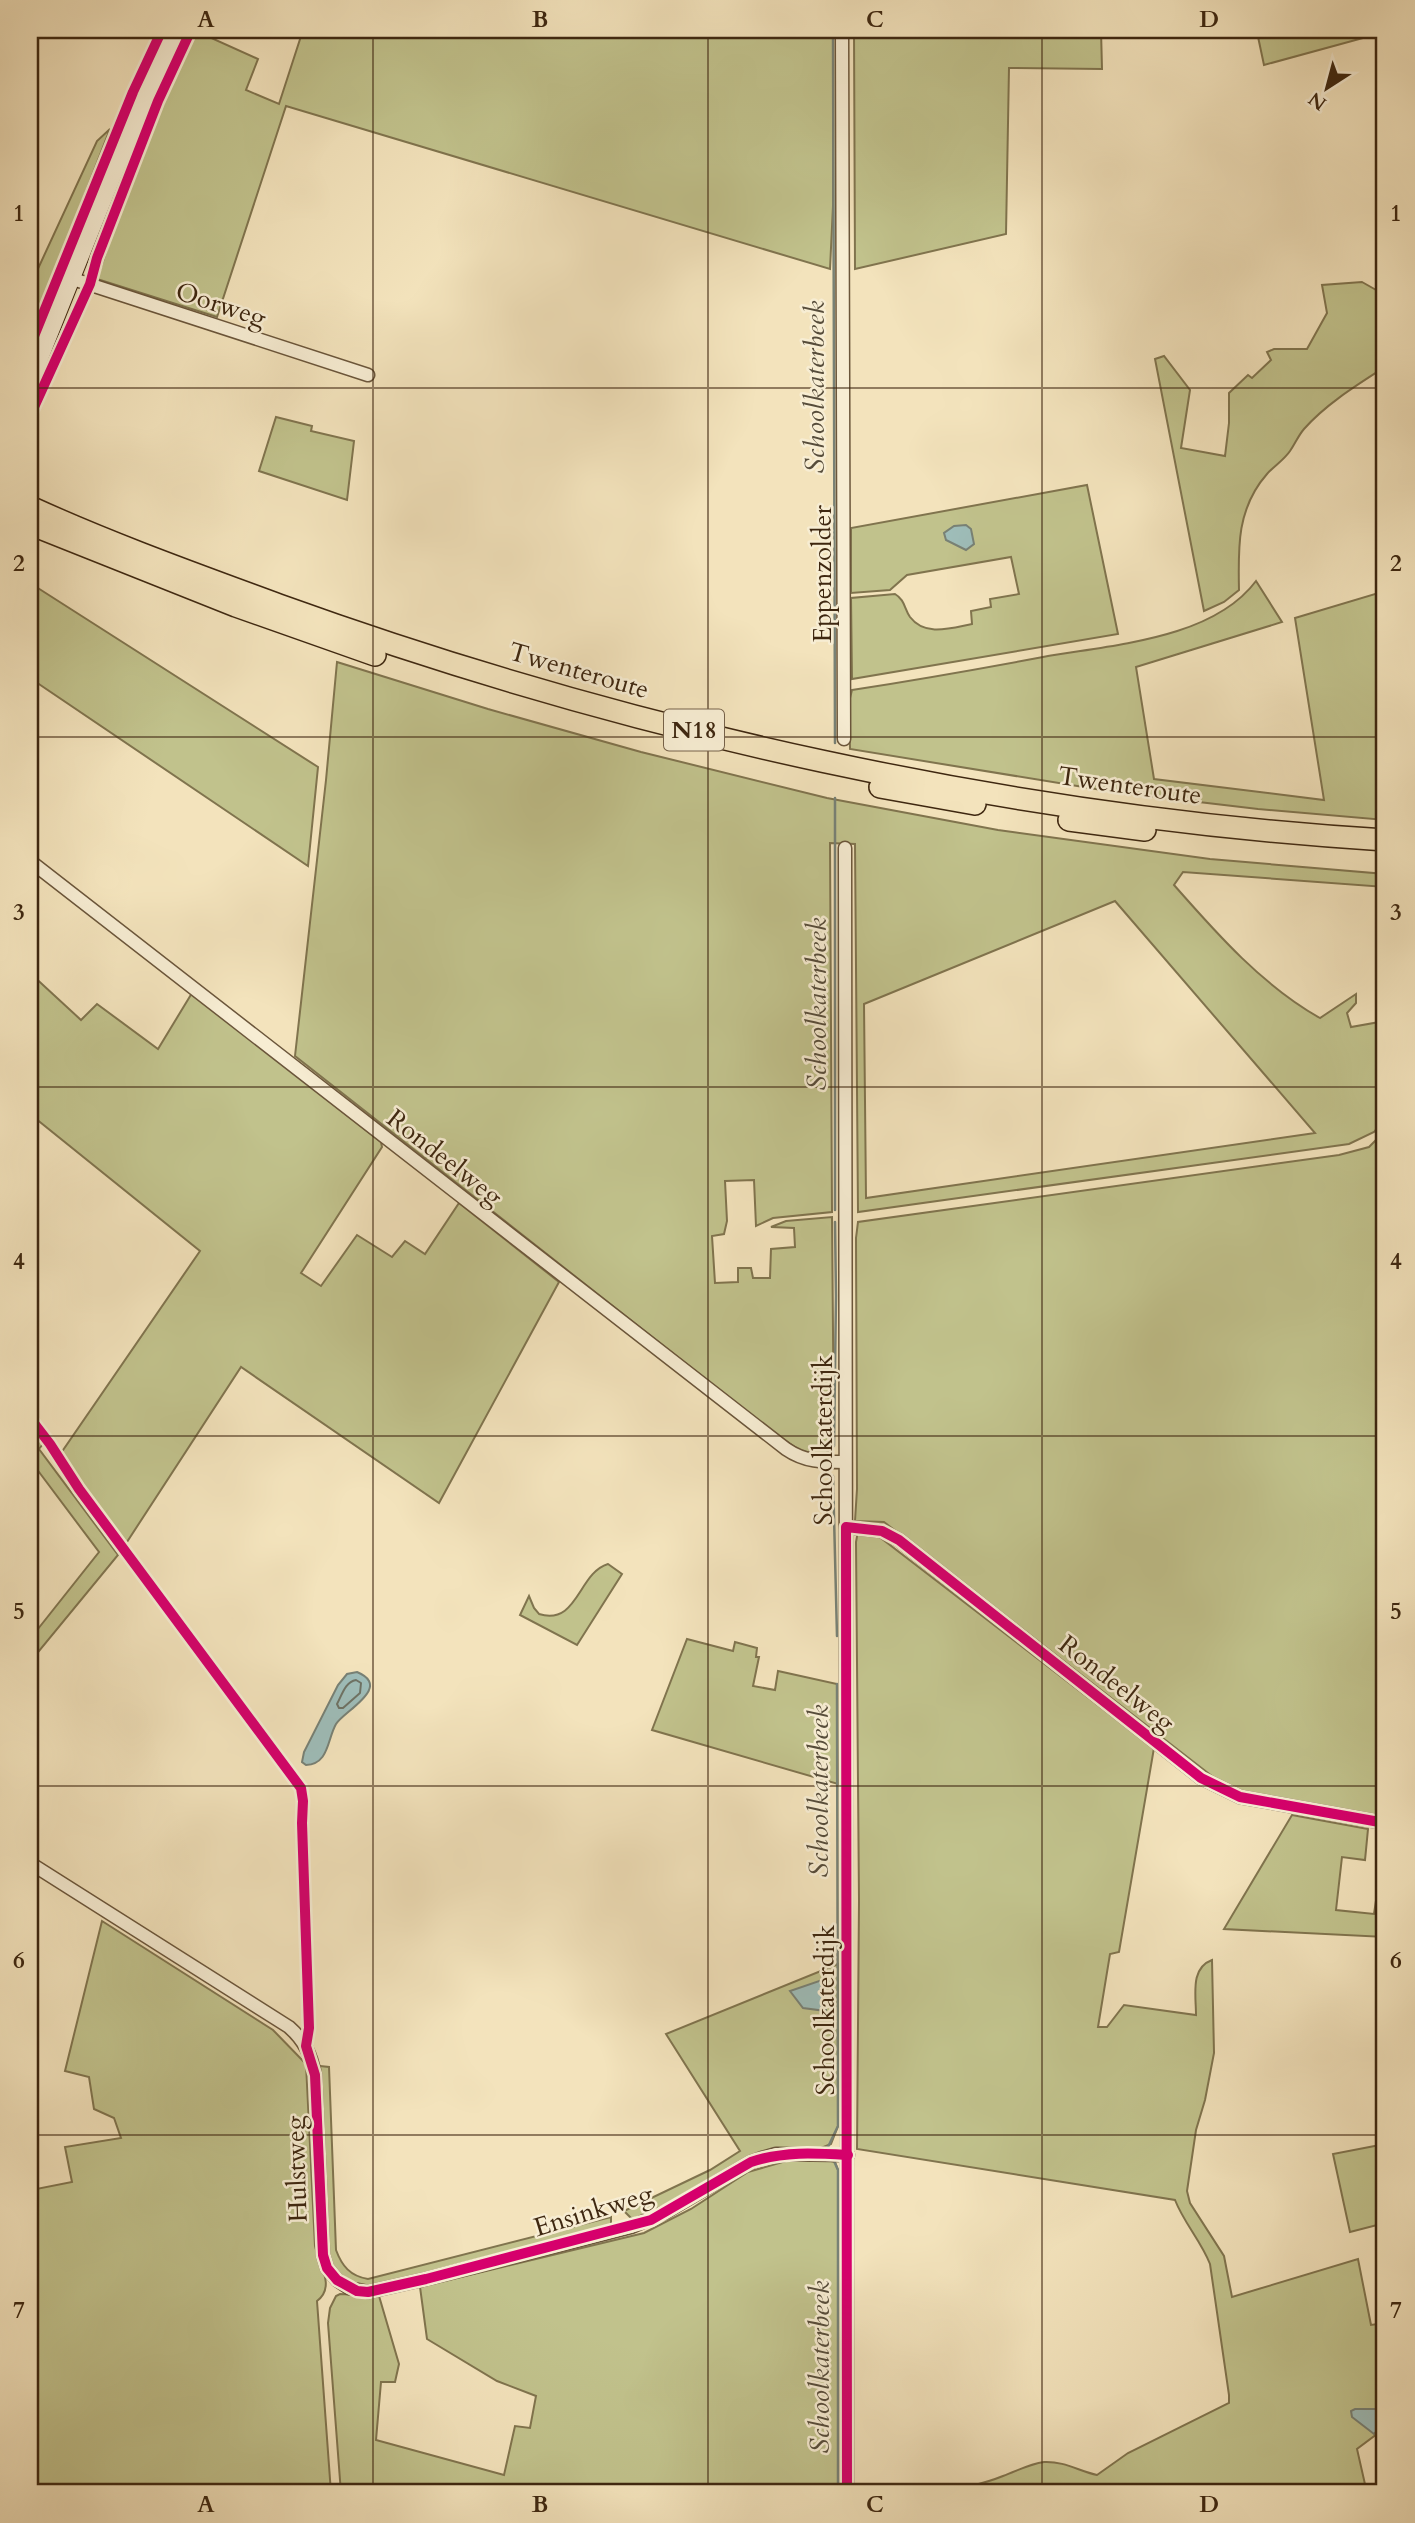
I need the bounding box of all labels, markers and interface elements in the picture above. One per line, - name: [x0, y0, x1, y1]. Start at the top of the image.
- text: A: [197, 4, 215, 35]
- text: B: [532, 4, 548, 35]
- text: C: [866, 4, 884, 35]
- text: D: [1199, 4, 1219, 35]
- north arrow: [1292, 52, 1362, 122]
- text: N: [1303, 85, 1332, 116]
- text: 1: [13, 198, 25, 229]
- text: 1: [1390, 198, 1402, 229]
- street label: Oorweg: [171, 273, 271, 336]
- water label: Schoolkaterbeek: [796, 300, 834, 473]
- street label: Eppenzolder: [805, 505, 840, 643]
- text: 2: [13, 548, 25, 579]
- text: 2: [1390, 548, 1402, 579]
- street label: Twenteroute: [505, 634, 653, 707]
- road number: N18: [664, 710, 724, 750]
- street label: Twenteroute: [1056, 758, 1204, 813]
- text: 3: [13, 897, 25, 928]
- text: 3: [1390, 897, 1402, 928]
- water label: Schoolkaterbeek: [798, 917, 836, 1090]
- street label: Rondeelweg: [379, 1101, 510, 1214]
- text: 4: [13, 1246, 25, 1277]
- text: 4: [1390, 1246, 1402, 1277]
- street label: Schoolkaterdijk: [806, 1354, 841, 1525]
- text: 5: [13, 1596, 25, 1627]
- text: 5: [1390, 1596, 1402, 1627]
- street label: Rondeelweg: [1051, 1627, 1182, 1740]
- water label: Schoolkaterbeek: [800, 1704, 838, 1877]
- street label: Schoolkaterdijk: [808, 1924, 843, 2095]
- text: 6: [13, 1945, 25, 1976]
- text: 6: [1390, 1945, 1402, 1976]
- street label: Hulstweg: [277, 2115, 316, 2223]
- street label: Ensinkweg: [529, 2176, 657, 2245]
- water label: Schoolkaterbeek: [801, 2280, 839, 2453]
- text: 7: [13, 2295, 25, 2326]
- text: 7: [1390, 2295, 1402, 2326]
- text: A: [197, 2489, 215, 2520]
- text: B: [532, 2489, 548, 2520]
- text: C: [866, 2489, 884, 2520]
- text: D: [1199, 2489, 1219, 2520]

